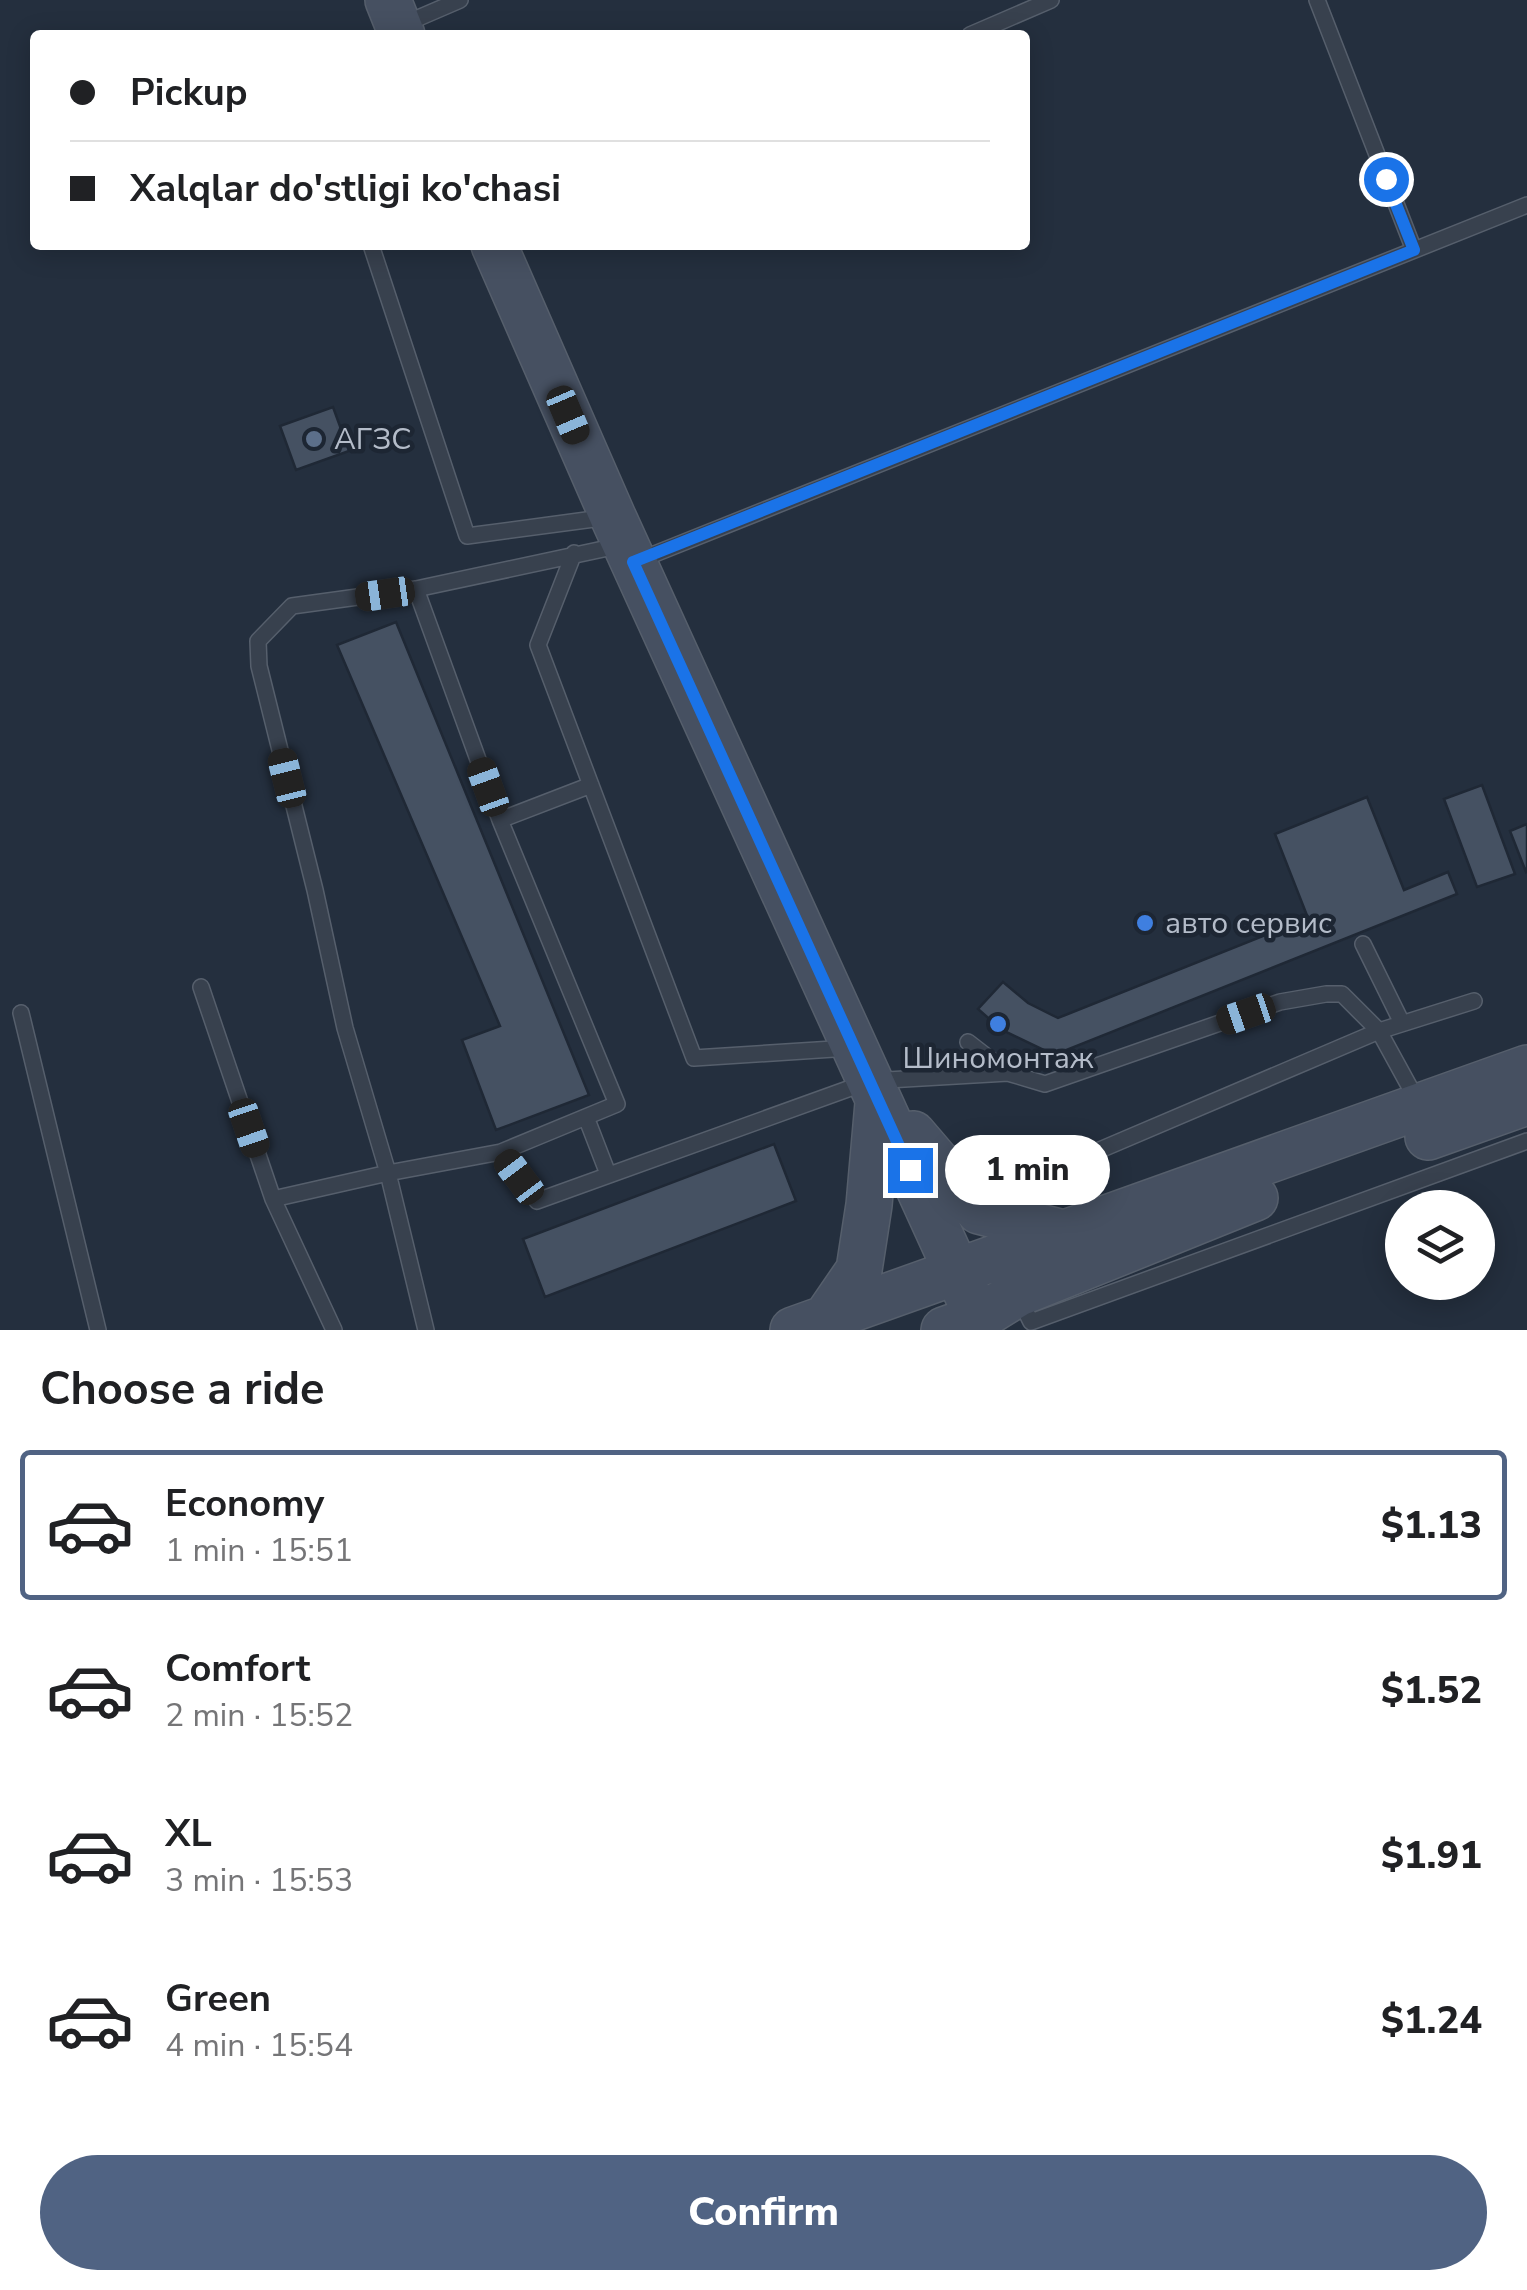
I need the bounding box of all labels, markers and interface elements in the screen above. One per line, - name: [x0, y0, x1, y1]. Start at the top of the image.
- text: Pickup: [130, 67, 248, 118]
- route start: [1364, 157, 1409, 202]
- text: Xalqlar do'stligi ko'chasi: [130, 163, 561, 214]
- car: [542, 382, 594, 448]
- place label: АГЗС: [334, 419, 412, 460]
- marker: АГЗС: [303, 428, 325, 450]
- car: [353, 575, 417, 613]
- car: [265, 745, 309, 811]
- car: [464, 754, 512, 820]
- place label: авто сервис: [1165, 903, 1332, 944]
- marker: авто сервис: [1134, 912, 1156, 934]
- car: [1213, 990, 1279, 1038]
- marker: Шиномонтаж: [987, 1013, 1009, 1035]
- place label: Шиномонтаж: [902, 1038, 1094, 1079]
- car: [225, 1095, 273, 1161]
- callout: 1 min: [945, 1135, 1110, 1205]
- car: [489, 1144, 549, 1210]
- route end: [888, 1148, 933, 1193]
- text: 1 min: [985, 1148, 1070, 1191]
- map controls: [1385, 1190, 1495, 1300]
- button: layers: [1385, 1190, 1495, 1300]
- text: Choose a ride: [40, 1359, 325, 1420]
- text: Economy: [165, 1478, 324, 1529]
- icon: car: [45, 1480, 135, 1570]
- text: $1.13: [1381, 1500, 1482, 1551]
- text: 1 min · 15:51: [165, 1529, 353, 1572]
- text: Comfort: [165, 1643, 310, 1694]
- icon: car: [45, 1645, 135, 1735]
- text: $1.52: [1381, 1665, 1482, 1716]
- text: 2 min · 15:52: [165, 1694, 353, 1737]
- text: XL: [165, 1808, 212, 1859]
- icon: car: [45, 1810, 135, 1900]
- text: $1.91: [1381, 1830, 1482, 1881]
- text: 3 min · 15:53: [165, 1859, 353, 1902]
- text: Green: [165, 1973, 271, 2024]
- icon: car: [45, 1975, 135, 2065]
- text: $1.24: [1381, 1995, 1482, 2046]
- text: 4 min · 15:54: [165, 2024, 353, 2067]
- button: Confirm: [40, 2155, 1487, 2270]

